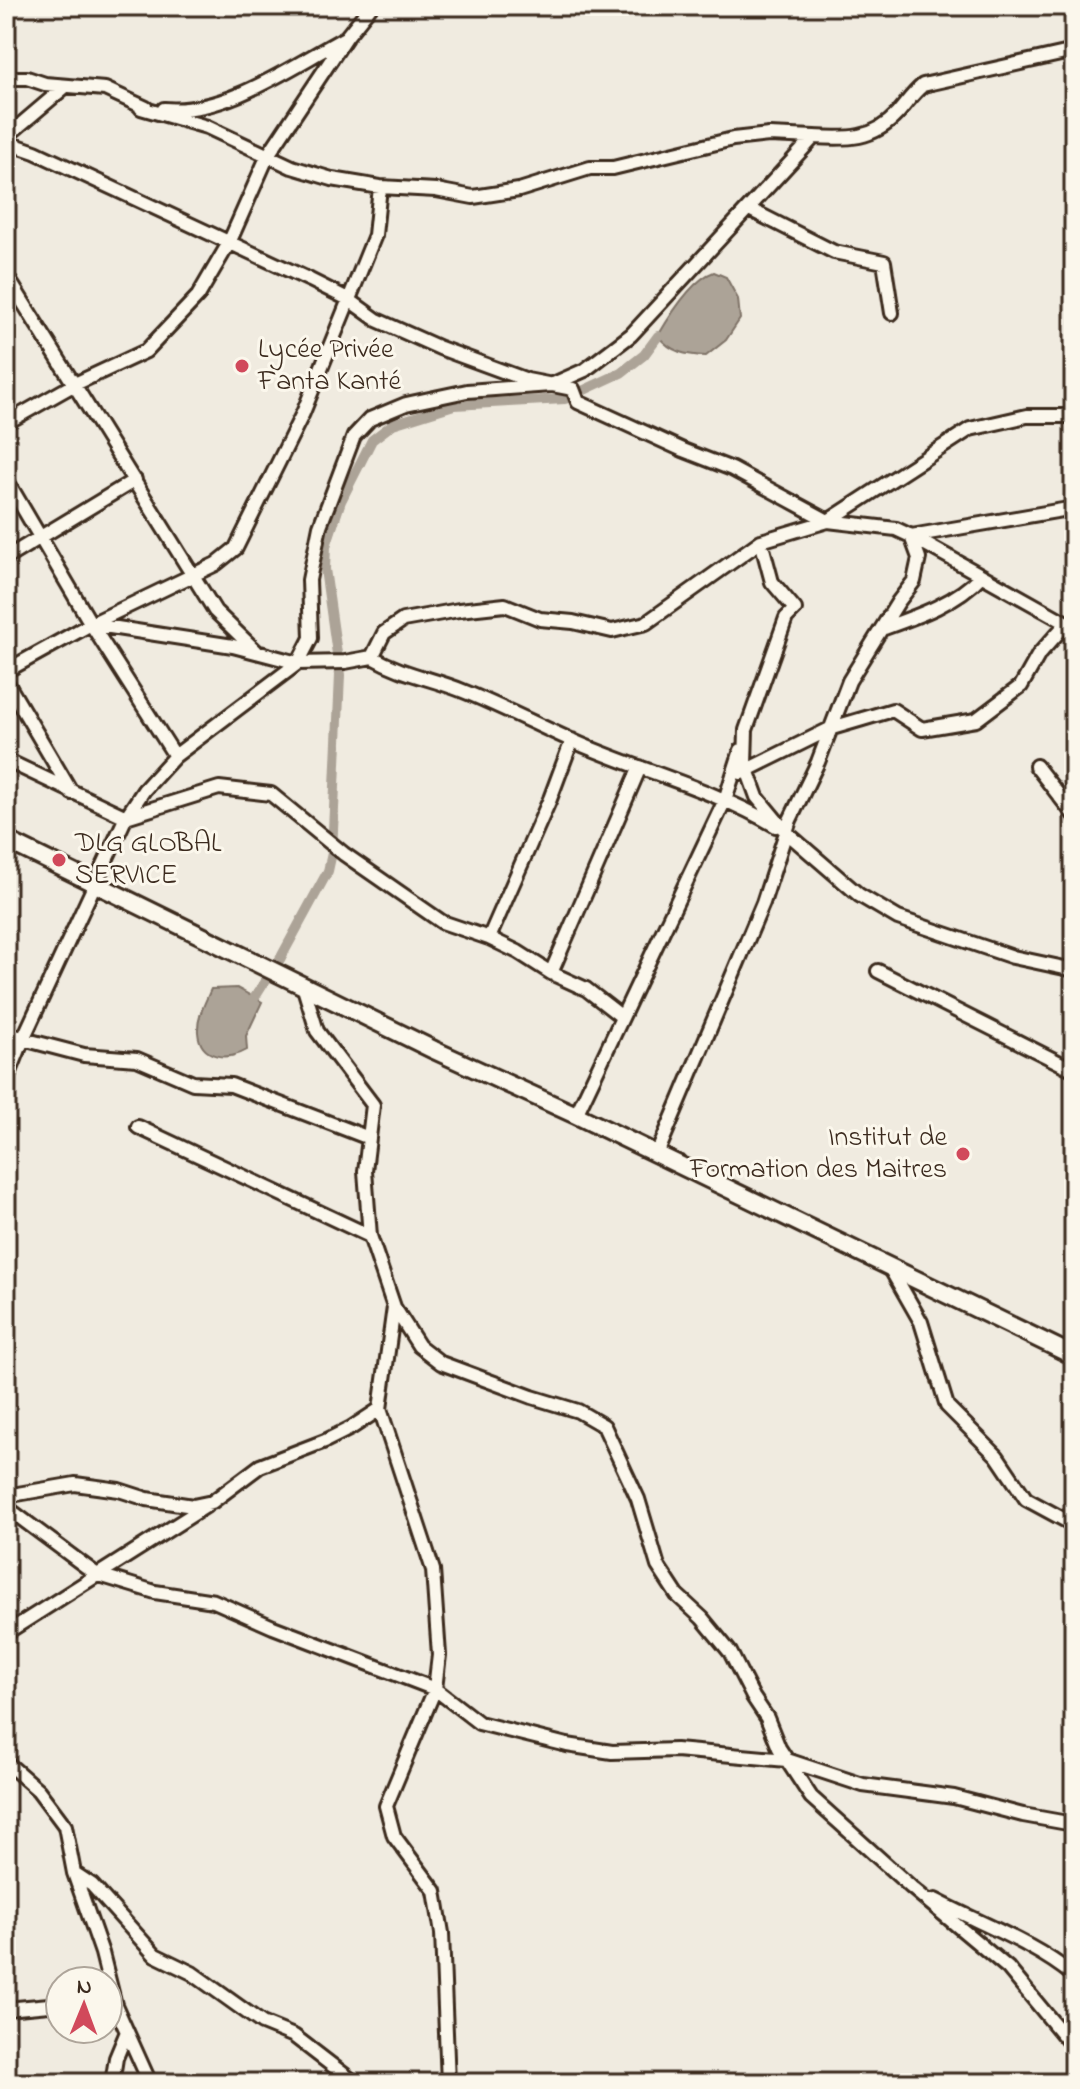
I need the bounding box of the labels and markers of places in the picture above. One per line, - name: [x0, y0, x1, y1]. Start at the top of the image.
- place label: Lycée Privée Fanta Kanté: [257, 330, 402, 403]
- marker: Lycée Privée Fanta Kanté: [233, 357, 251, 375]
- place label: DLG GLOBAL SERVICE: [74, 824, 222, 897]
- marker: DLG GLOBAL SERVICE: [50, 851, 68, 869]
- place label: Institut de Formation des Maitres: [689, 1118, 947, 1191]
- marker: Institut de Formation des Maitres: [954, 1145, 972, 1163]

